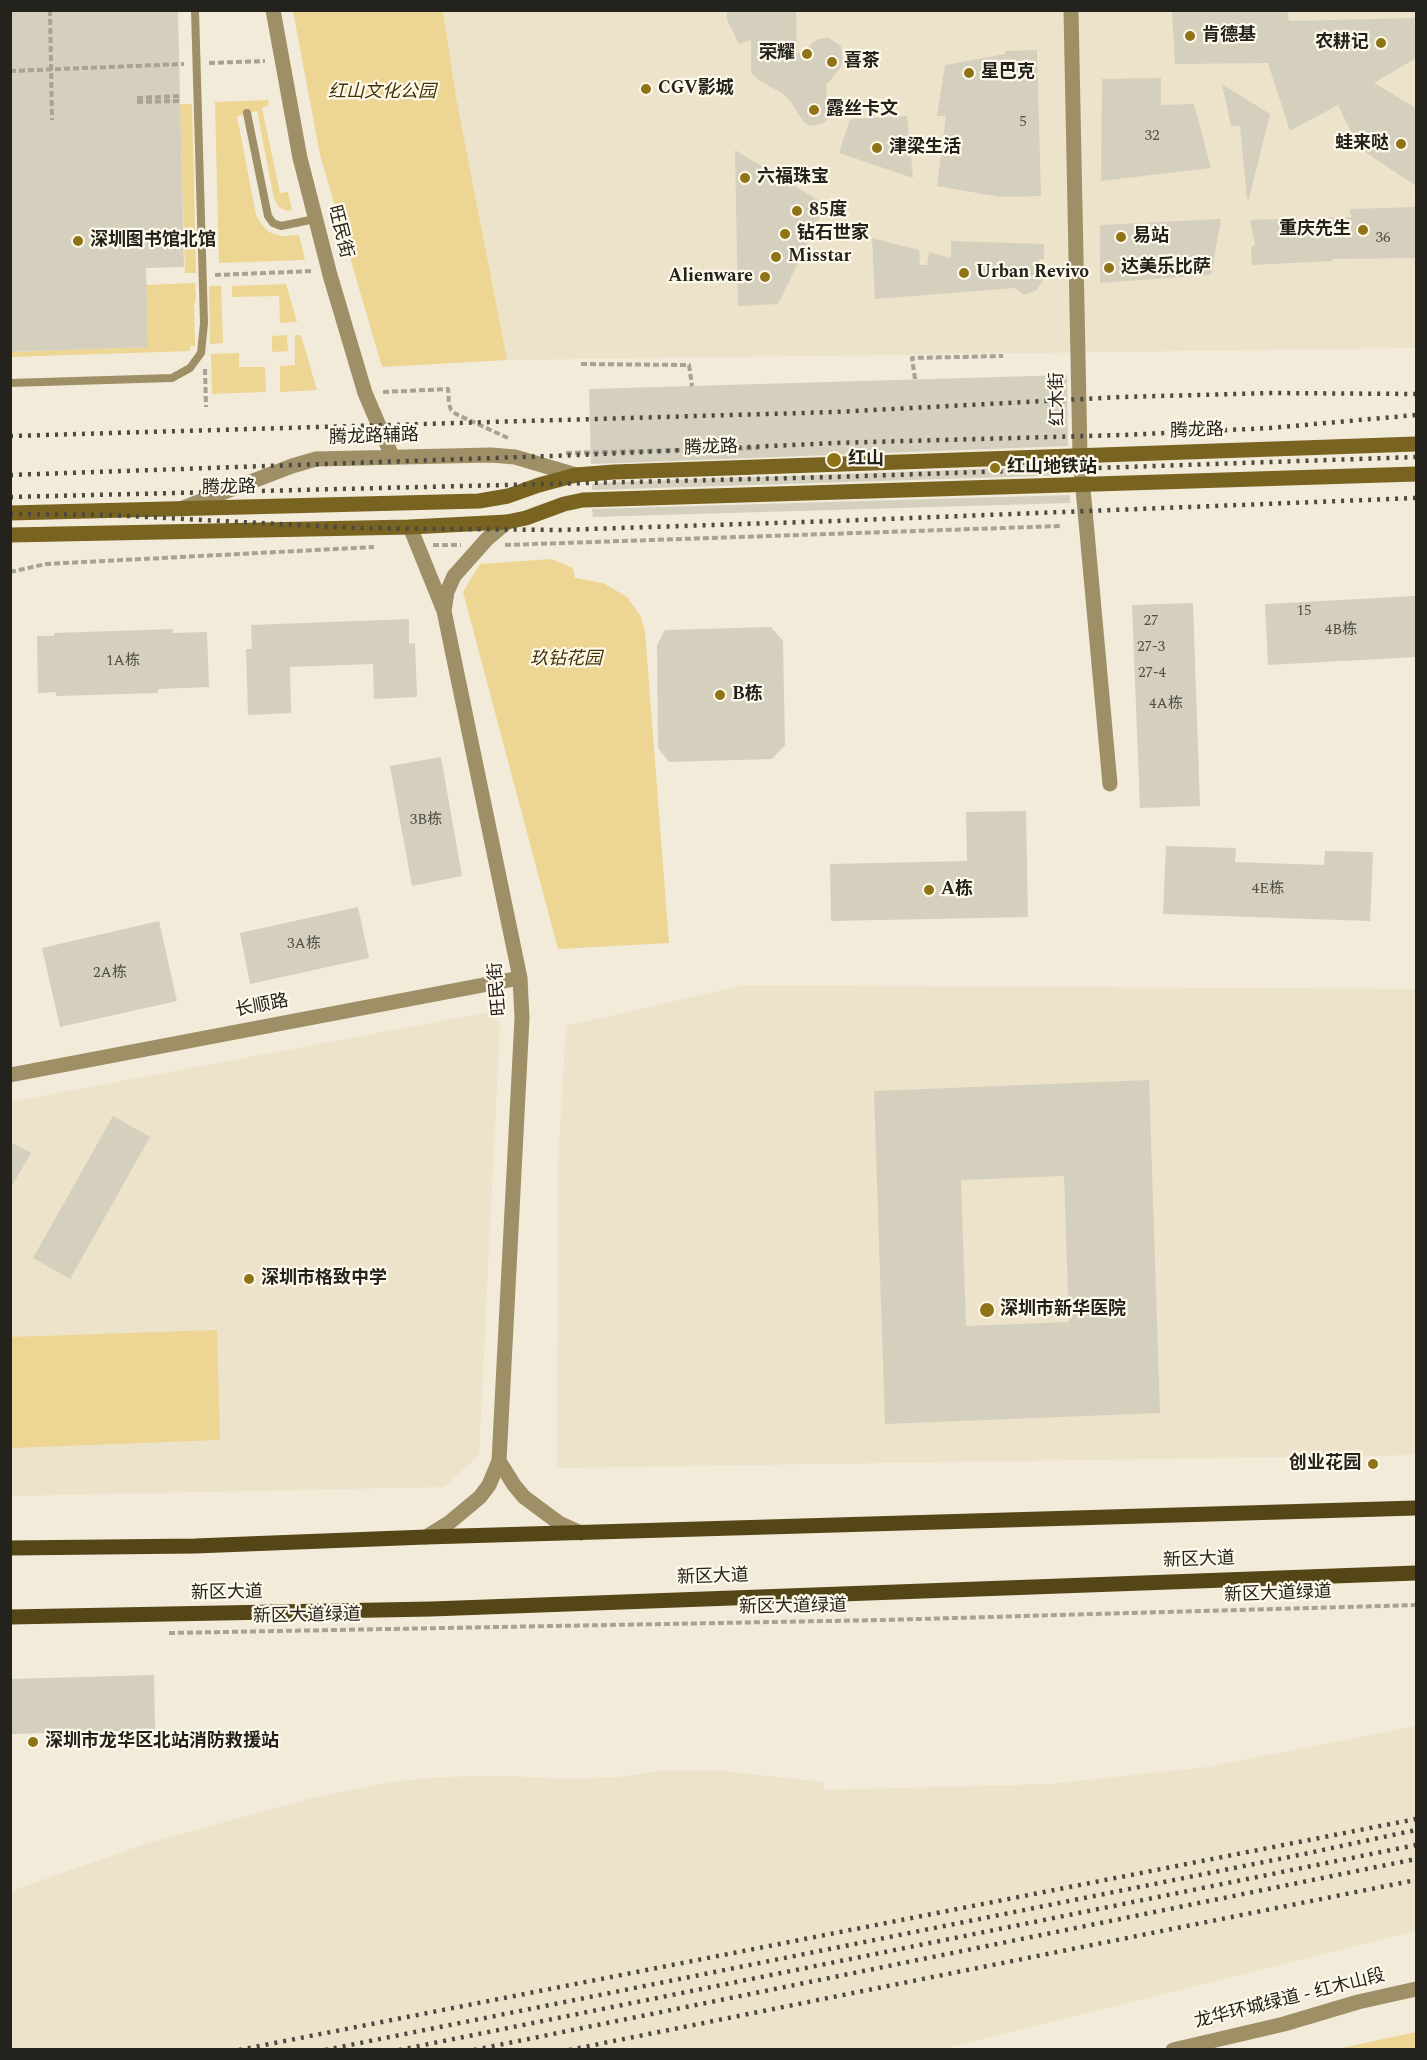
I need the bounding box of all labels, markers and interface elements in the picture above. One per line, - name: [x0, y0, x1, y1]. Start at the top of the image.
- place label: 肯德基: [1202, 25, 1256, 47]
- marker: 肯德基: [1183, 29, 1197, 43]
- place label: 农耕记: [1315, 32, 1369, 54]
- marker: 农耕记: [1374, 36, 1388, 50]
- place label: 荣耀: [759, 43, 795, 65]
- marker: 荣耀: [800, 47, 814, 61]
- place label: 喜茶: [844, 51, 880, 73]
- marker: 喜茶: [825, 55, 839, 69]
- place label: 星巴克: [981, 62, 1035, 84]
- marker: 星巴克: [962, 66, 976, 80]
- place label: CGV影城: [658, 78, 734, 100]
- park label: 红山文化公园: [328, 82, 436, 104]
- marker: CGV影城: [639, 82, 653, 96]
- place label: 露丝卡文: [826, 99, 898, 121]
- marker: 露丝卡文: [807, 103, 821, 117]
- house number: 5: [1019, 114, 1027, 132]
- house number: 32: [1145, 128, 1159, 146]
- place label: 蛙来哒: [1335, 133, 1389, 155]
- place label: 津梁生活: [889, 137, 961, 159]
- marker: 蛙来哒: [1394, 137, 1408, 151]
- marker: 津梁生活: [870, 141, 884, 155]
- place label: 六福珠宝: [757, 167, 829, 189]
- marker: 六福珠宝: [738, 171, 752, 185]
- place label: 85度: [809, 200, 847, 222]
- street label: 旺民街: [322, 203, 356, 261]
- marker: 85度: [790, 204, 804, 218]
- place label: 重庆先生: [1279, 219, 1351, 241]
- place label: 钻石世家: [797, 223, 869, 245]
- marker: 重庆先生: [1356, 223, 1370, 237]
- place label: 易站: [1133, 226, 1169, 248]
- marker: 钻石世家: [778, 227, 792, 241]
- place label: 深圳图书馆北馆: [90, 230, 216, 252]
- marker: 易站: [1114, 230, 1128, 244]
- house number: 36: [1376, 230, 1390, 248]
- marker: 深圳图书馆北馆: [71, 234, 85, 248]
- place label: Misstar: [788, 246, 851, 268]
- marker: Misstar: [769, 250, 783, 264]
- place label: 达美乐比萨: [1121, 257, 1211, 279]
- marker: 达美乐比萨: [1102, 261, 1116, 275]
- place label: Urban Revivo: [976, 262, 1089, 284]
- place label: Alienware: [668, 266, 753, 288]
- marker: Urban Revivo: [957, 266, 971, 280]
- marker: Alienware: [758, 270, 772, 284]
- street label: 红木街: [1048, 372, 1070, 426]
- street label: 腾龙路: [1170, 420, 1224, 444]
- street label: 腾龙路辅路: [329, 426, 419, 450]
- street label: 腾龙路: [684, 437, 738, 461]
- place label: 红山: [848, 449, 884, 471]
- marker: 红山: [825, 451, 843, 469]
- place label: 红山地铁站: [1007, 457, 1097, 479]
- marker: 红山地铁站: [988, 461, 1002, 475]
- street label: 腾龙路: [202, 478, 256, 500]
- house number: 15: [1297, 603, 1311, 621]
- house number: 27: [1144, 613, 1158, 631]
- house number: 4B栋: [1325, 622, 1357, 640]
- house number: 27-3: [1137, 639, 1165, 657]
- park label: 玖钻花园: [530, 649, 602, 671]
- house number: 1A栋: [106, 653, 140, 671]
- house number: 27-4: [1138, 665, 1166, 683]
- place label: B栋: [732, 684, 763, 706]
- marker: B栋: [713, 688, 727, 702]
- house number: 4A栋: [1149, 696, 1183, 714]
- house number: 3B栋: [410, 812, 442, 830]
- place label: A栋: [941, 879, 973, 901]
- house number: 4E栋: [1252, 881, 1284, 899]
- marker: A栋: [922, 883, 936, 897]
- house number: 3A栋: [287, 936, 321, 954]
- street label: 旺民街: [486, 961, 512, 1017]
- house number: 2A栋: [93, 965, 127, 983]
- street label: 长顺路: [233, 991, 291, 1023]
- place label: 深圳市格致中学: [261, 1268, 387, 1290]
- marker: 深圳市格致中学: [242, 1272, 256, 1286]
- place label: 深圳市新华医院: [1000, 1299, 1126, 1321]
- marker: 深圳市新华医院: [978, 1301, 996, 1319]
- place label: 创业花园: [1289, 1453, 1361, 1475]
- marker: 创业花园: [1366, 1457, 1380, 1471]
- street label: 新区大道: [1163, 1549, 1235, 1573]
- street label: 新区大道: [677, 1566, 749, 1590]
- street label: 新区大道绿道: [1224, 1582, 1332, 1608]
- street label: 新区大道: [191, 1583, 263, 1605]
- street label: 新区大道绿道: [739, 1596, 847, 1620]
- street label: 新区大道绿道: [253, 1605, 361, 1629]
- place label: 深圳市龙华区北站消防救援站: [45, 1731, 279, 1753]
- marker: 深圳市龙华区北站消防救援站: [26, 1735, 40, 1749]
- street label: 龙华环城绿道 - 红木山段: [1192, 1966, 1388, 2034]

